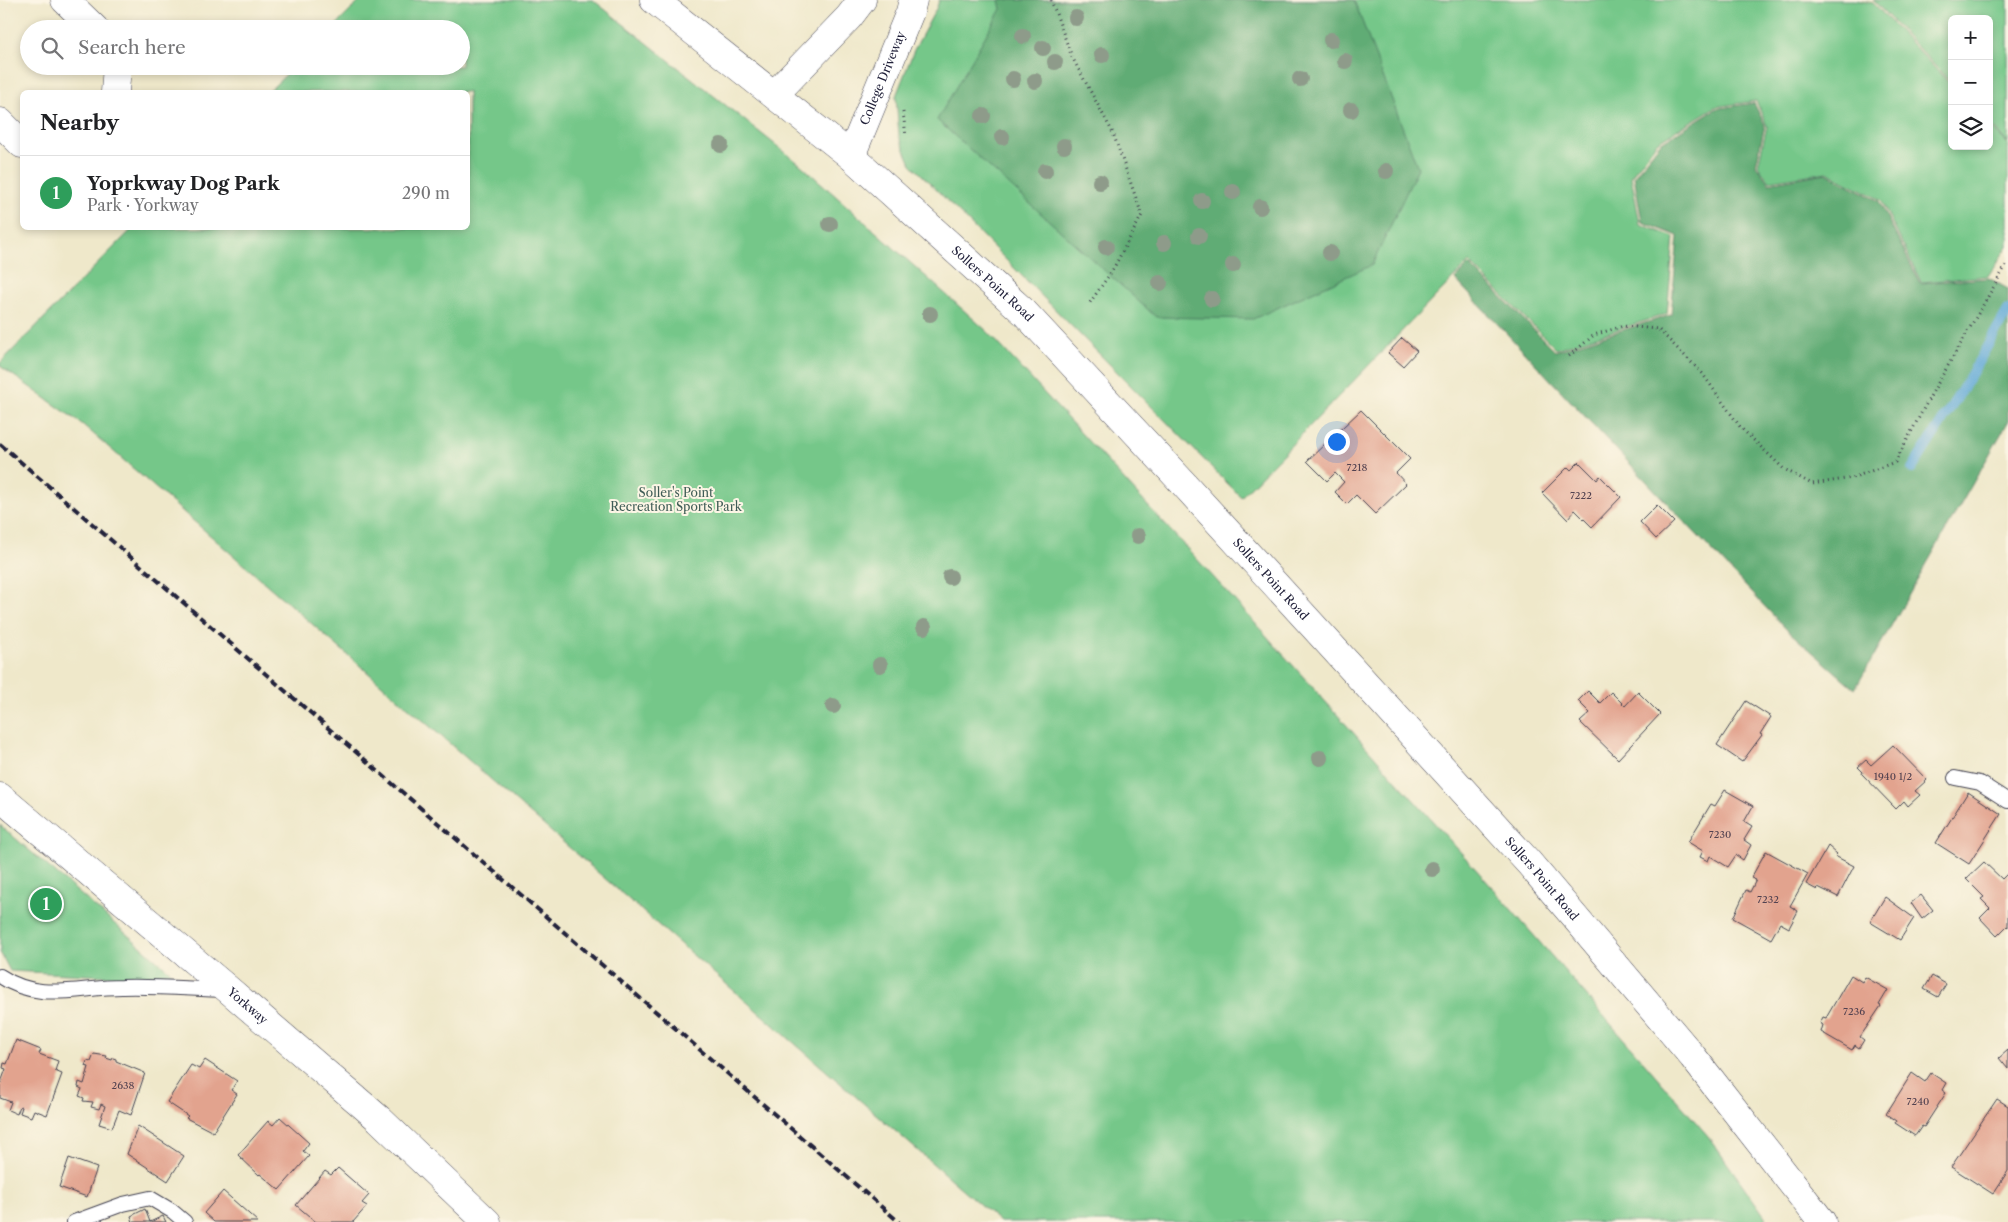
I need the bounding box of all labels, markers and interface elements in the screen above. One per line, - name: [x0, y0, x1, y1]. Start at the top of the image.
- map controls: [1948, 15, 1993, 150]
- button: +: [1948, 15, 1993, 60]
- search box: [20, 20, 470, 75]
- street label: College Driveway: [856, 29, 908, 127]
- icon: search: [38, 34, 66, 62]
- text: Search here: [78, 36, 186, 59]
- button: −: [1948, 60, 1993, 105]
- button: layers: [1948, 105, 1993, 150]
- text: Nearby: [40, 110, 119, 135]
- text: Yoprkway Dog Park: [87, 172, 279, 195]
- text: 1: [52, 183, 60, 203]
- text: 290 m: [402, 183, 450, 203]
- text: Park · Yorkway: [87, 195, 199, 215]
- street label: Sollers Point Road: [949, 243, 1037, 325]
- your location: [1324, 429, 1350, 455]
- house number: 7218: [1347, 461, 1367, 474]
- park label: Soller's Point Recreation Sports Park: [610, 485, 743, 514]
- house number: 7222: [1570, 489, 1592, 502]
- street label: Sollers Point Road: [1230, 535, 1313, 623]
- house number: 1940 1/2: [1874, 770, 1912, 783]
- house number: 7230: [1709, 828, 1731, 841]
- street label: Sollers Point Road: [1502, 834, 1583, 924]
- pin: 1: [30, 885, 62, 923]
- house number: 7232: [1757, 893, 1779, 906]
- street label: Yorkway: [224, 984, 271, 1027]
- house number: 7236: [1843, 1005, 1865, 1018]
- house number: 2638: [111, 1079, 135, 1092]
- house number: 7240: [1907, 1095, 1929, 1108]

